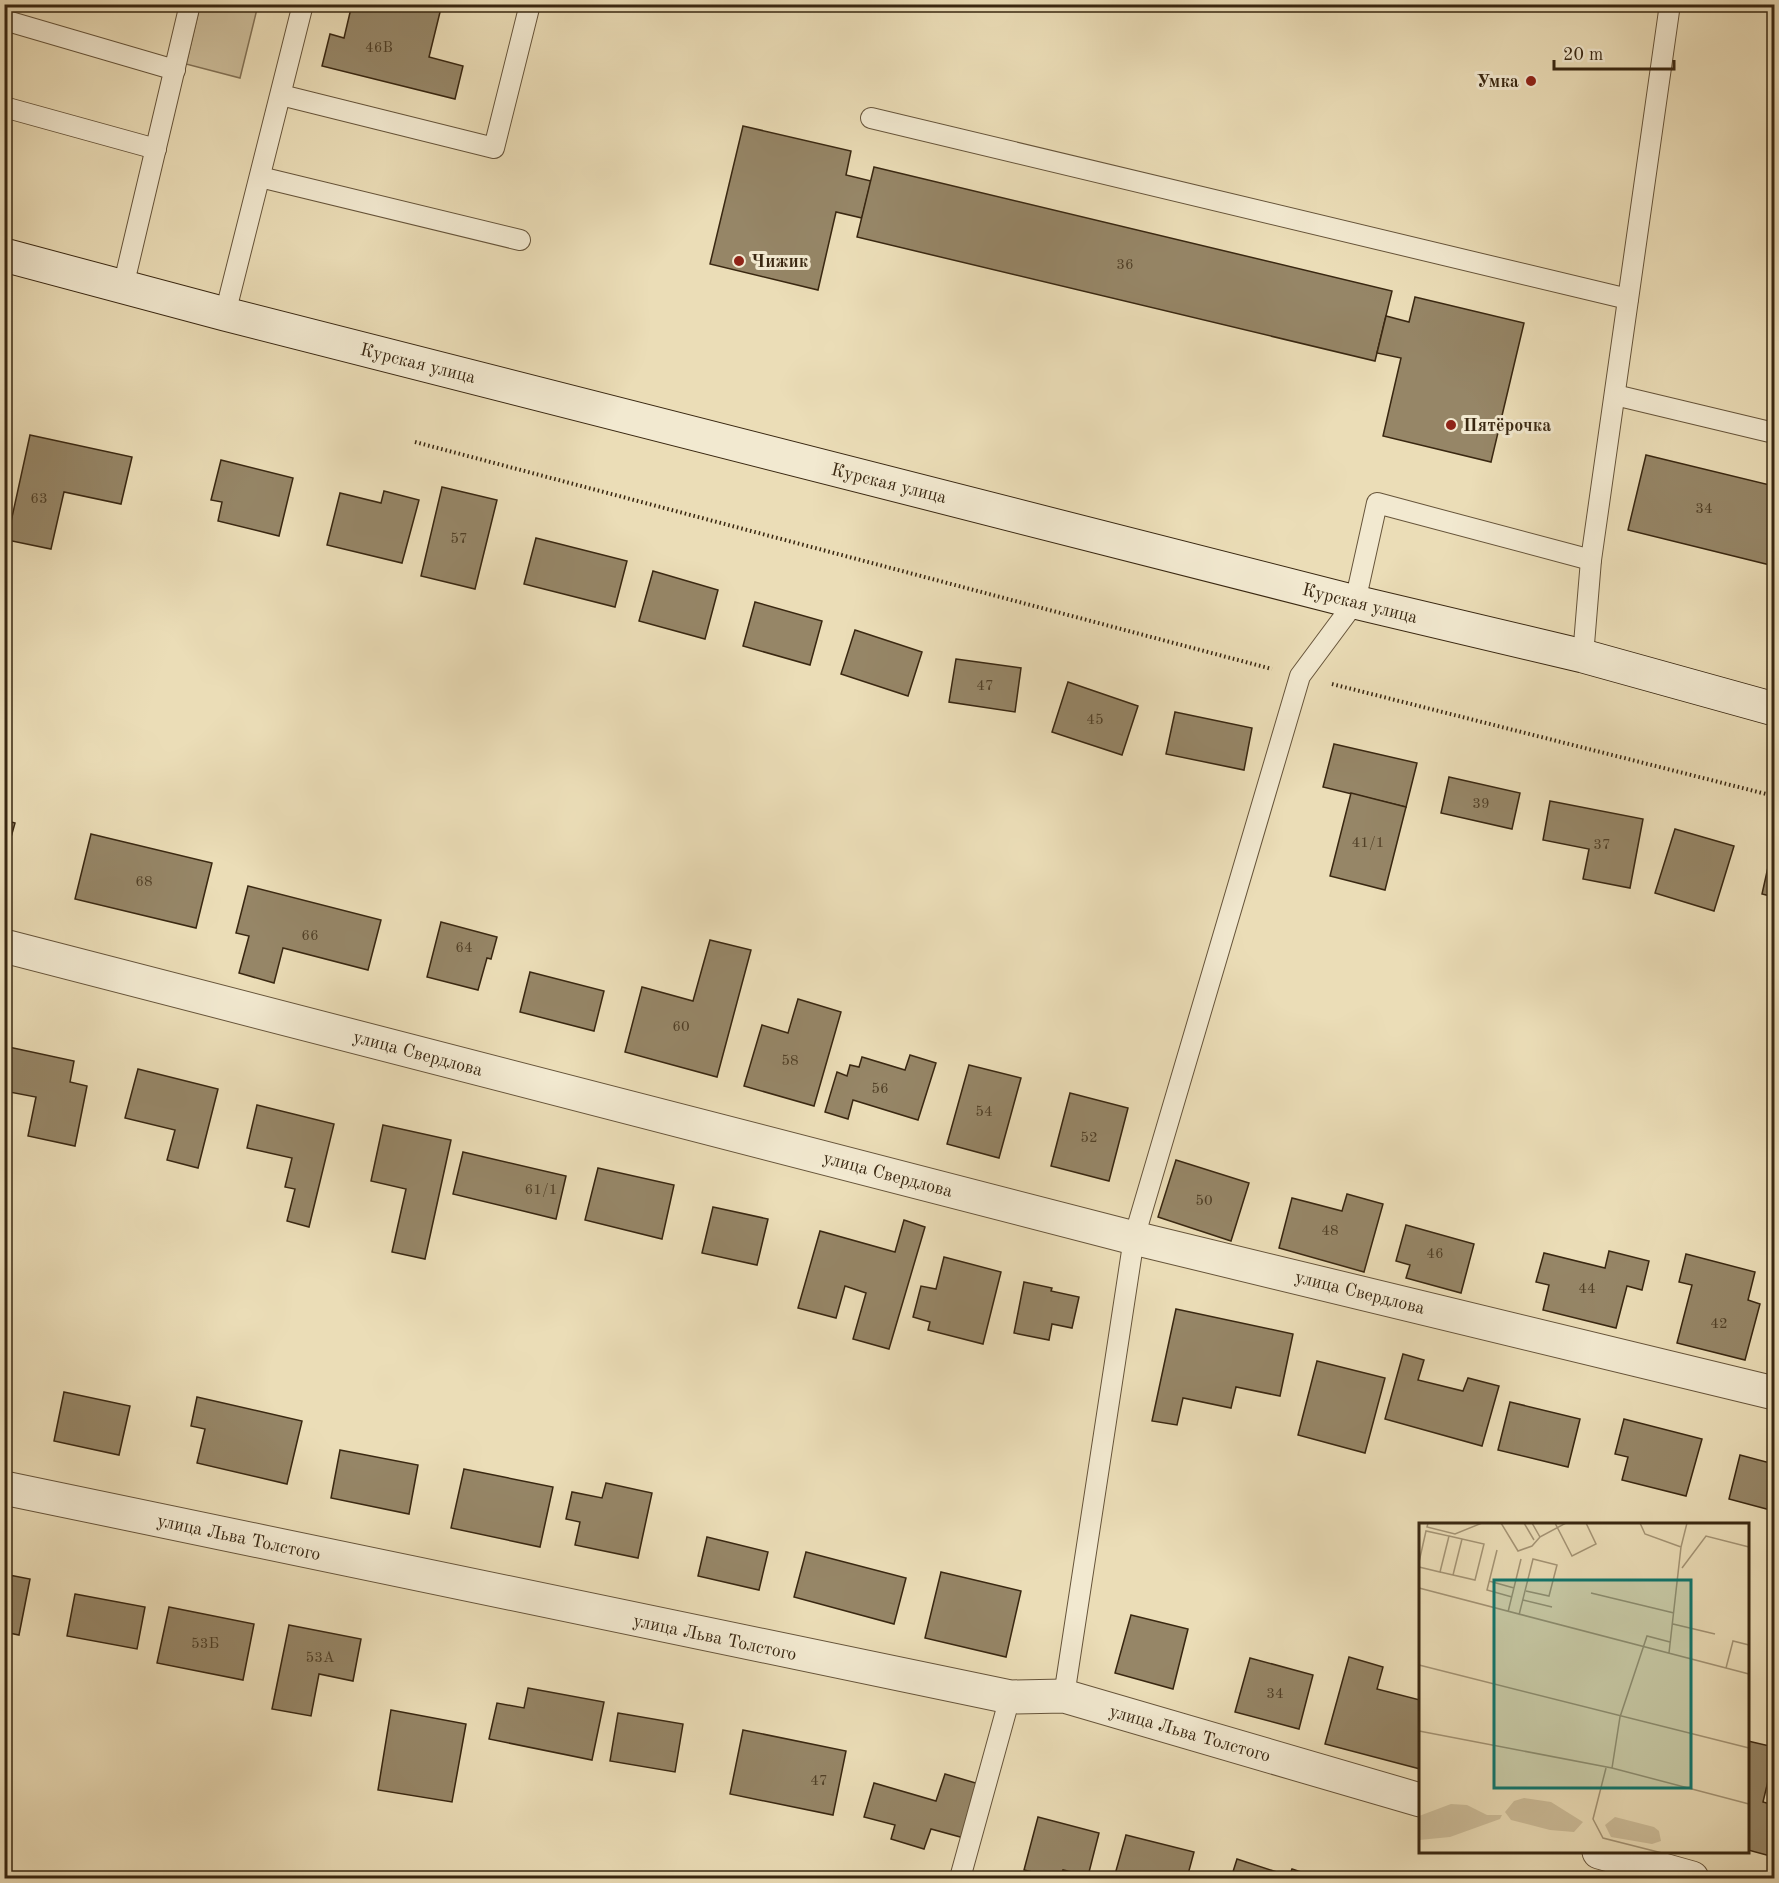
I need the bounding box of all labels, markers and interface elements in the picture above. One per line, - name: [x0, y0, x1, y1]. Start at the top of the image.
- scale bar: [1554, 33, 1674, 71]
- house number: 46В: [365, 41, 393, 56]
- text: 20 m: [1563, 46, 1603, 64]
- place label: Умка: [1477, 73, 1519, 91]
- marker: Умка: [1524, 74, 1538, 88]
- place label: Чижик: [751, 253, 809, 271]
- marker: Чижик: [732, 254, 746, 268]
- house number: 36: [1116, 258, 1134, 273]
- street label: Курская улица: [358, 341, 477, 387]
- place label: Пятёрочка: [1463, 417, 1551, 435]
- marker: Пятёрочка: [1444, 418, 1458, 432]
- street label: Курская улица: [829, 461, 948, 507]
- house number: 63: [30, 492, 48, 507]
- house number: 34: [1695, 502, 1713, 517]
- house number: 57: [450, 532, 468, 547]
- street label: Курская улица: [1300, 581, 1419, 627]
- house number: 47: [976, 679, 994, 694]
- house number: 45: [1086, 713, 1104, 728]
- house number: 39: [1472, 797, 1490, 812]
- house number: 41/1: [1352, 836, 1384, 851]
- house number: 37: [1593, 838, 1611, 853]
- house number: 68: [135, 875, 153, 890]
- house number: 66: [301, 929, 319, 944]
- house number: 64: [455, 941, 473, 956]
- house number: 60: [672, 1020, 690, 1035]
- street label: улица Свердлова: [351, 1028, 485, 1080]
- house number: 58: [781, 1054, 799, 1069]
- house number: 56: [871, 1082, 889, 1097]
- house number: 54: [975, 1105, 993, 1120]
- house number: 52: [1080, 1131, 1098, 1146]
- street label: улица Свердлова: [821, 1149, 955, 1201]
- house number: 61/1: [525, 1183, 557, 1198]
- house number: 50: [1195, 1194, 1213, 1209]
- house number: 48: [1321, 1224, 1339, 1239]
- house number: 46: [1426, 1247, 1444, 1262]
- street label: улица Свердлова: [1293, 1268, 1427, 1318]
- house number: 44: [1578, 1282, 1596, 1297]
- house number: 42: [1710, 1317, 1728, 1332]
- street label: улица Льва Толстого: [155, 1512, 322, 1564]
- inset map: [1419, 1523, 1749, 1853]
- street label: улица Льва Толстого: [631, 1612, 798, 1664]
- house number: 53Б: [191, 1637, 219, 1652]
- house number: 53А: [306, 1651, 335, 1666]
- house number: 34: [1266, 1687, 1284, 1702]
- street label: улица Льва Толстого: [1107, 1702, 1272, 1766]
- house number: 47: [810, 1774, 828, 1789]

